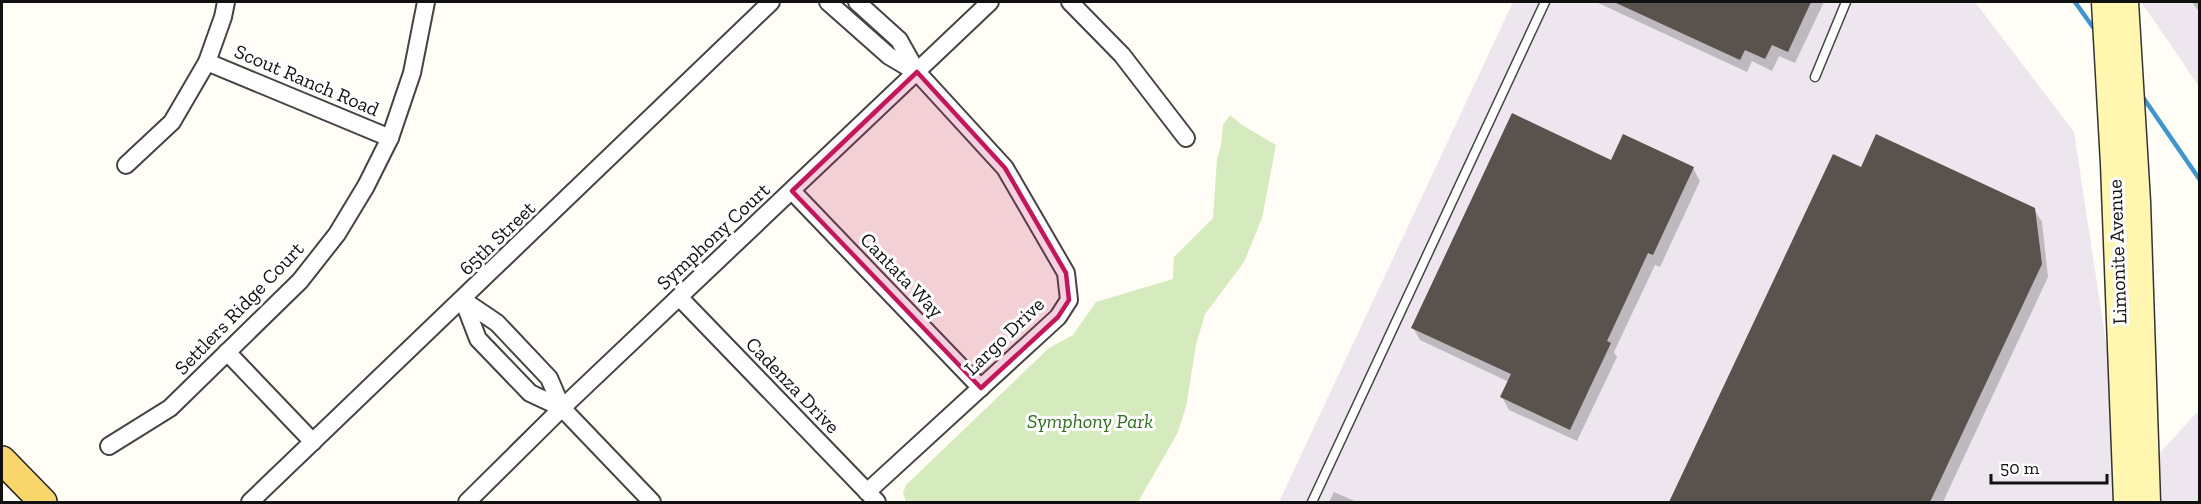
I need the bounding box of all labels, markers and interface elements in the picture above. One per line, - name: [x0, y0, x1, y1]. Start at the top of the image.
- street label: Scout Ranch Road: [231, 39, 383, 121]
- street label: Symphony Court: [651, 177, 775, 295]
- street label: Limonite Avenue: [2102, 179, 2132, 325]
- street label: 65th Street: [454, 195, 540, 280]
- street label: Cantata Way: [855, 227, 949, 323]
- street label: Settlers Ridge Court: [169, 236, 309, 379]
- street label: Largo Drive: [959, 292, 1049, 380]
- street label: Cadenza Drive: [741, 332, 845, 438]
- park label: Symphony Park: [1027, 409, 1153, 433]
- scale bar: [1991, 447, 2106, 485]
- text: 50 m: [2000, 457, 2040, 479]

